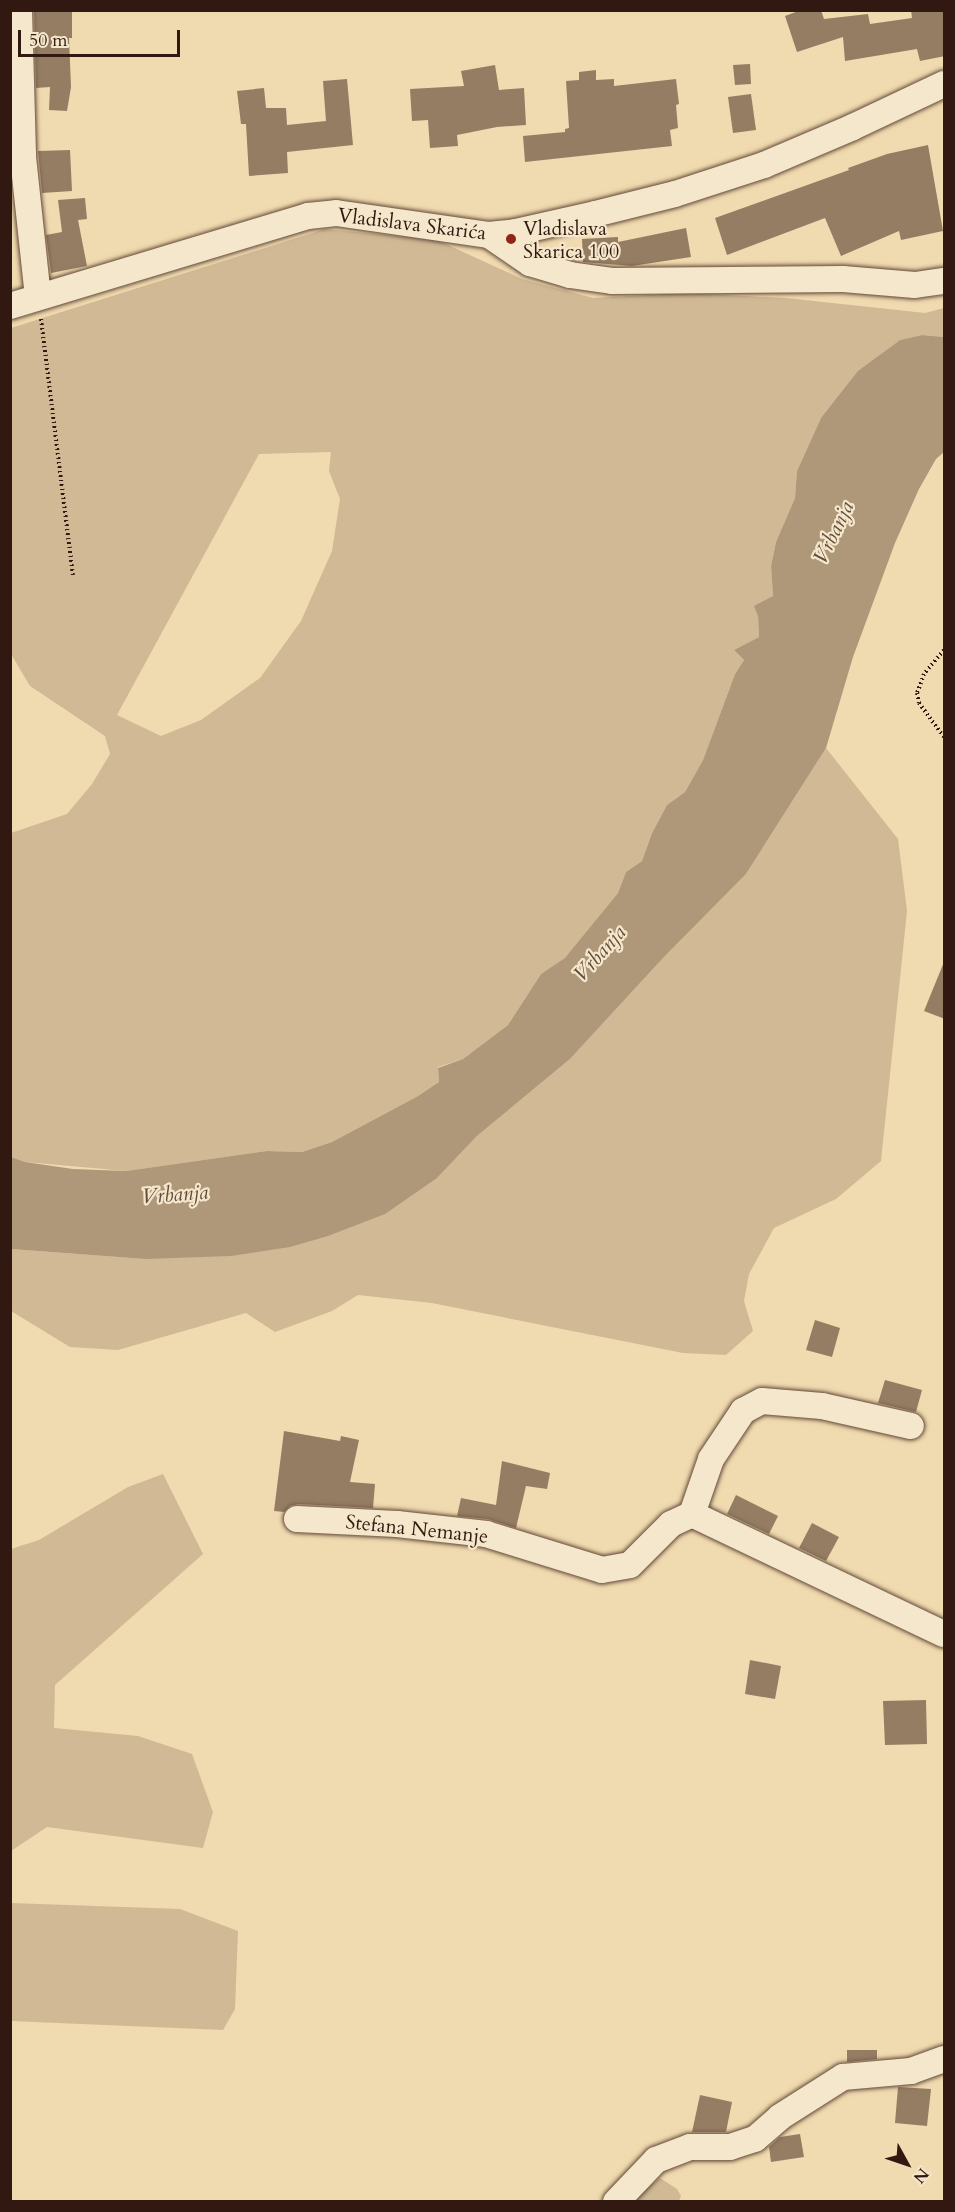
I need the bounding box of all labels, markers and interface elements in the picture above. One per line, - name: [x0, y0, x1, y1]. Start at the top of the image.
- scale bar: [21, 18, 183, 56]
- text: 50 m: [29, 28, 68, 53]
- street label: Vladislava Skarića: [336, 203, 488, 245]
- place label: Vladislava Skarica 100: [523, 216, 619, 263]
- marker: Vladislava Skarica 100: [504, 232, 518, 246]
- water label: Vrbanja: [808, 497, 860, 569]
- water label: Vrbanja: [568, 921, 632, 987]
- water label: Vrbanja: [141, 1180, 209, 1210]
- street label: Stefana Nemanje: [344, 1510, 490, 1548]
- north arrow: [877, 2134, 937, 2194]
- text: N: [908, 2163, 934, 2188]

